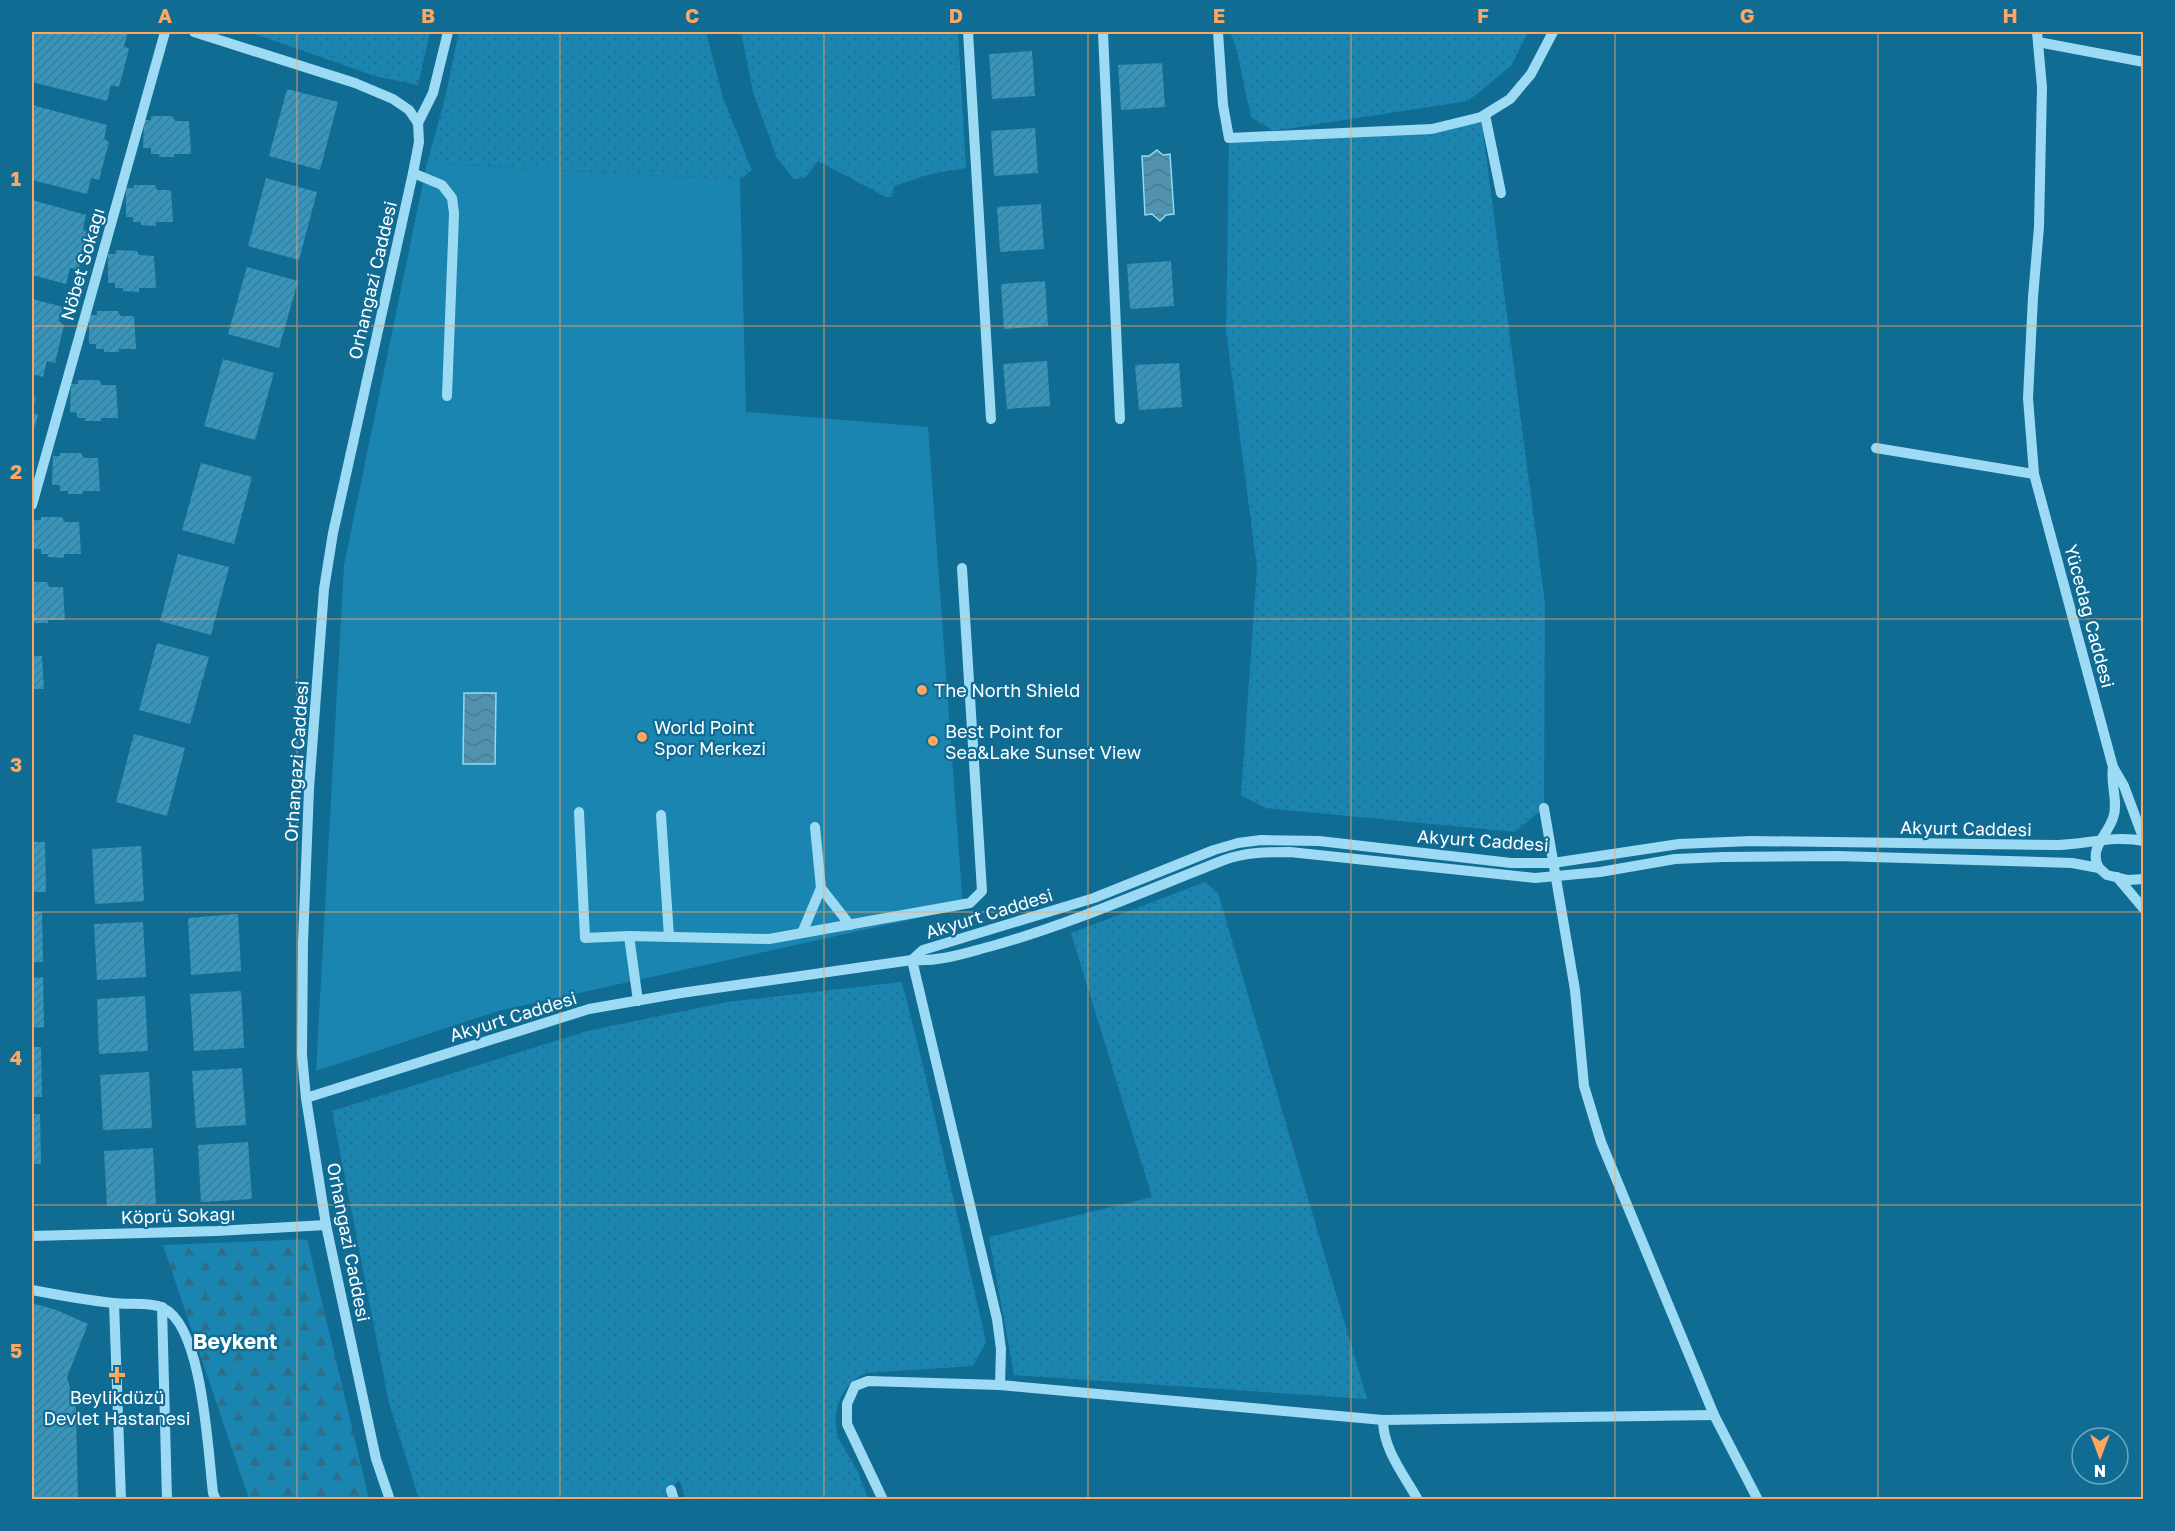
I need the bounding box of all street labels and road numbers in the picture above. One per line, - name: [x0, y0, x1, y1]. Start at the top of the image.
- street label: Orhangazi Caddesi: [343, 199, 401, 361]
- street label: Nöbet Sokağı: [55, 205, 109, 323]
- street label: Yücedağ Caddesi: [2060, 542, 2120, 690]
- street label: Orhangazi Caddesi: [279, 680, 313, 842]
- street label: Akyurt Caddesi: [1900, 816, 2032, 840]
- street label: Akyurt Caddesi: [1416, 824, 1550, 856]
- street label: Akyurt Caddesi: [923, 883, 1055, 943]
- street label: Akyurt Caddesi: [447, 986, 579, 1046]
- street label: Orhangazi Caddesi: [323, 1161, 375, 1323]
- street label: Köprü Sokağı: [120, 1202, 236, 1228]

